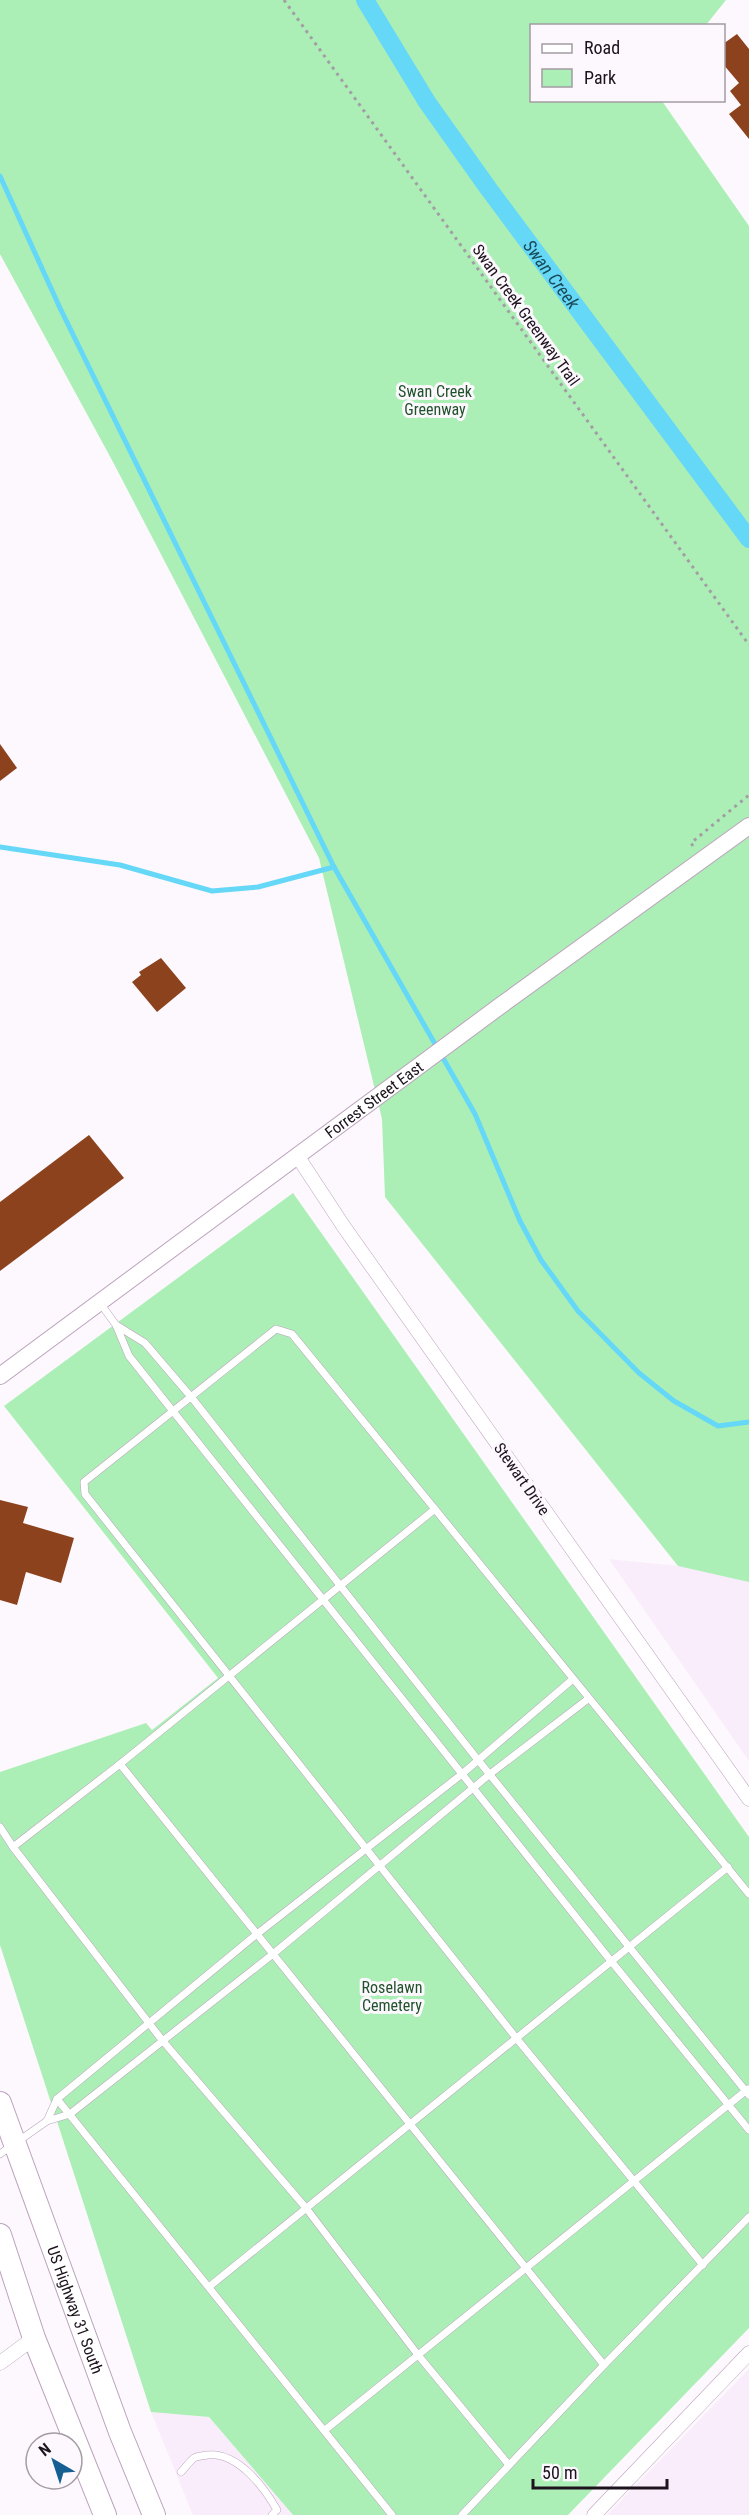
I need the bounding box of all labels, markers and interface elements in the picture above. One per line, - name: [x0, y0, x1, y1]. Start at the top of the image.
- legend: [530, 24, 725, 102]
- text: Road: [584, 37, 620, 58]
- text: Park: [584, 67, 616, 88]
- water label: Swan Creek: [519, 235, 585, 314]
- street label: Swan Creek Greenway Trail: [468, 241, 584, 389]
- park label: Swan Creek Greenway: [398, 382, 473, 419]
- street label: Forrest Street East: [321, 1057, 427, 1142]
- street label: Stewart Drive: [490, 1439, 554, 1519]
- park label: Roselawn Cemetery: [362, 1978, 422, 2015]
- street label: US Highway 31 South: [43, 2243, 107, 2376]
- north arrow: [24, 2431, 84, 2491]
- text: N: [35, 2439, 55, 2460]
- scale bar: [533, 2452, 666, 2490]
- text: 50 m: [542, 2462, 577, 2483]

